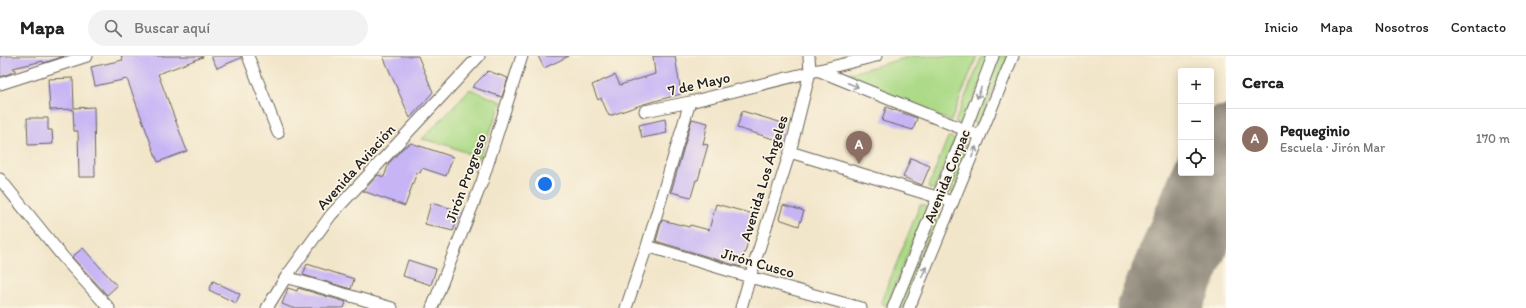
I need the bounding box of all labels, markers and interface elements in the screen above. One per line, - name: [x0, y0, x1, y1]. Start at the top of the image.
- search box: [88, 10, 368, 46]
- text: Mapa: [20, 16, 64, 39]
- icon: search: [102, 17, 124, 39]
- text: Buscar aquí: [134, 19, 210, 37]
- text: Inicio: [1264, 19, 1298, 36]
- text: Mapa: [1320, 19, 1353, 36]
- text: Nosotros: [1375, 19, 1429, 36]
- text: Contacto: [1451, 19, 1506, 36]
- street label: 7 de Mayo: [666, 68, 732, 100]
- map controls: [1178, 68, 1214, 176]
- button: +: [1178, 68, 1214, 104]
- text: Cerca: [1242, 72, 1284, 92]
- one-way arrow: [847, 82, 859, 89]
- one-way arrow: [975, 86, 982, 99]
- button: −: [1178, 104, 1214, 140]
- street label: Avenida Los Ángeles: [736, 113, 792, 243]
- street label: Avenida Aviación: [313, 120, 399, 214]
- text: Pequeginio: [1280, 122, 1350, 140]
- street label: Avenida Corpac: [920, 126, 974, 226]
- street label: Jirón Progreso: [442, 131, 490, 225]
- pin: A: [846, 131, 872, 164]
- text: A: [1251, 131, 1259, 146]
- text: 170 m: [1476, 131, 1510, 146]
- button: locate: [1178, 140, 1214, 176]
- text: Escuela · Jirón Mar: [1280, 140, 1385, 155]
- one-way arrow: [970, 146, 978, 158]
- your location: [535, 174, 555, 194]
- street label: Jirón Cusco: [719, 244, 797, 282]
- one-way arrow: [920, 267, 928, 279]

